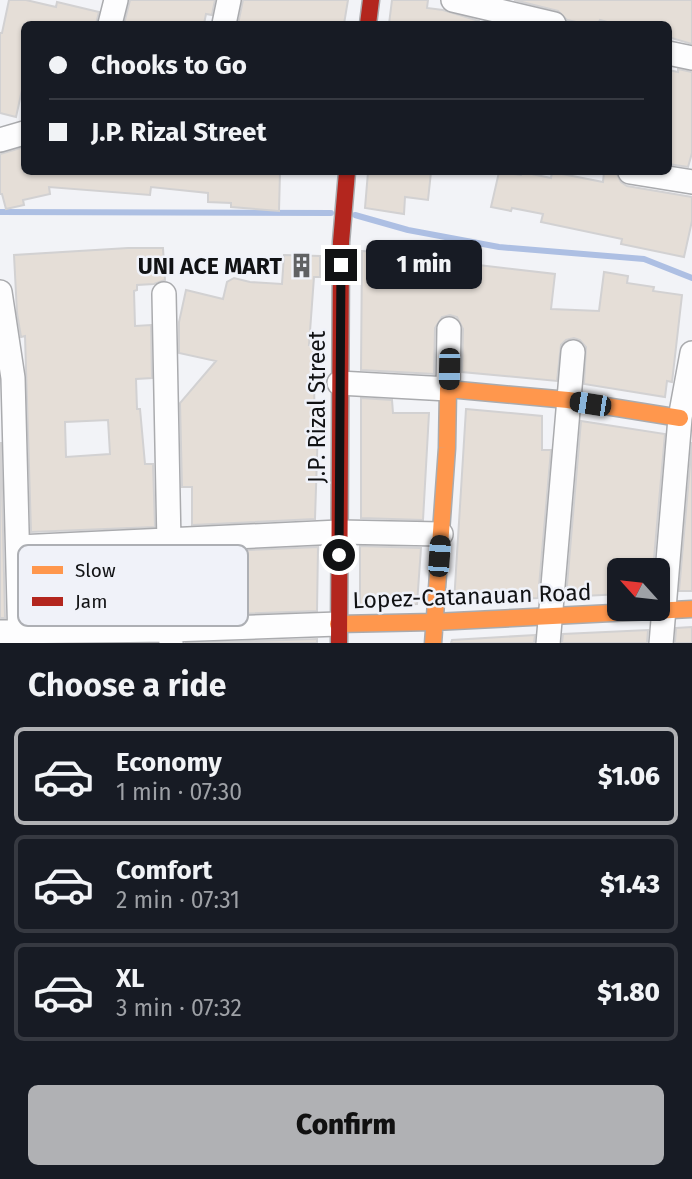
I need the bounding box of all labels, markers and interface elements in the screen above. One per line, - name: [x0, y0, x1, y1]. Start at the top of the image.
- text: Chooks to Go: [91, 50, 247, 81]
- text: J.P. Rizal Street: [91, 117, 266, 148]
- callout: 1 min: [366, 240, 481, 290]
- route end: [325, 249, 357, 281]
- text: 1 min: [396, 250, 452, 278]
- place label: UNI ACE MART: [138, 252, 283, 280]
- building icon: UNI ACE MART: [288, 252, 316, 280]
- street label: J.P. Rizal Street: [303, 330, 331, 483]
- car: [439, 348, 460, 390]
- car: [568, 390, 613, 418]
- car: [428, 534, 451, 578]
- route start: [323, 539, 355, 571]
- legend: [18, 545, 248, 626]
- north arrow: [607, 558, 670, 621]
- map controls: [607, 558, 670, 621]
- text: Slow: [75, 559, 116, 582]
- street label: Lopez-Catanauan Road: [352, 578, 592, 614]
- text: Jam: [75, 590, 107, 613]
- text: Choose a ride: [28, 666, 226, 704]
- icon: car: [32, 745, 95, 808]
- text: Economy: [116, 747, 222, 778]
- text: $1.06: [598, 761, 660, 792]
- text: 1 min · 07:30: [116, 778, 242, 806]
- icon: car: [32, 853, 95, 916]
- text: Comfort: [116, 855, 212, 886]
- text: $1.43: [600, 869, 660, 900]
- text: 2 min · 07:31: [116, 886, 240, 914]
- icon: car: [32, 961, 95, 1024]
- text: XL: [116, 963, 144, 994]
- text: $1.80: [597, 977, 660, 1008]
- text: 3 min · 07:32: [116, 994, 242, 1022]
- button: Confirm: [28, 1085, 664, 1165]

